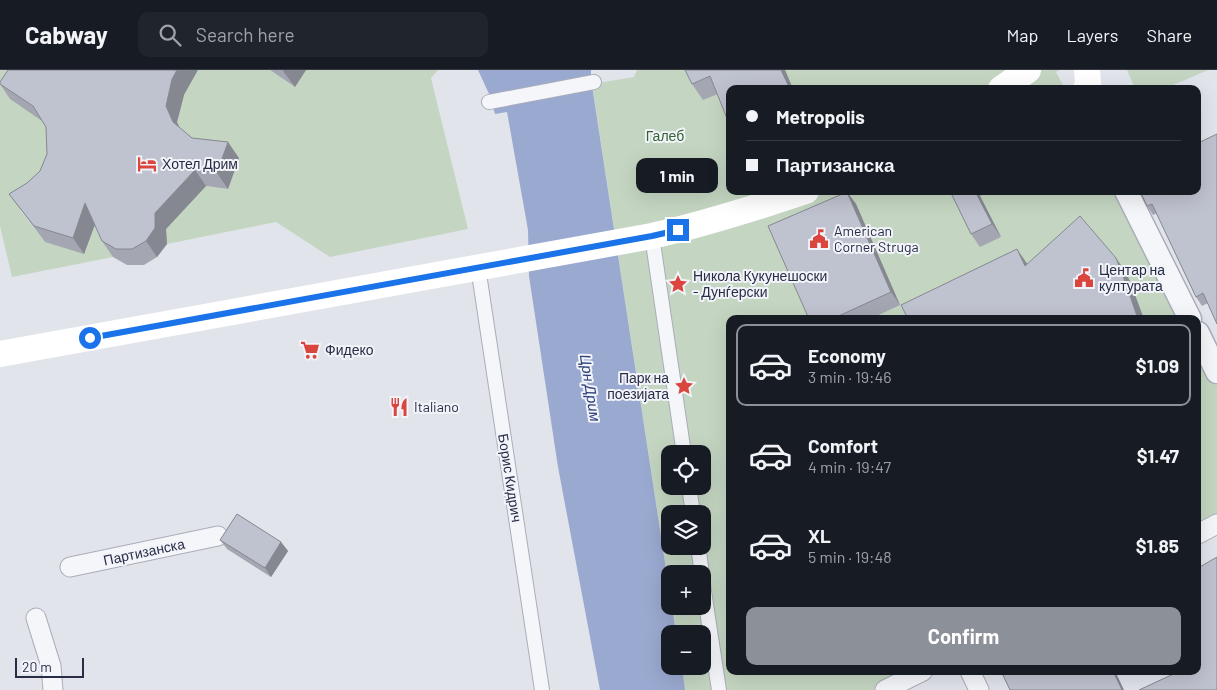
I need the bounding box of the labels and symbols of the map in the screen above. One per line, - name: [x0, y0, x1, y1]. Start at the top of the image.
- park label: Галеб: [646, 127, 684, 144]
- hotel icon: Хотел Дрим: [136, 153, 158, 175]
- place label: Хотел Дрим: [162, 155, 238, 172]
- callout: 1 min: [637, 158, 719, 192]
- route end: [667, 219, 689, 241]
- place label: American Corner Struga: [834, 222, 919, 255]
- public building icon: American Corner Struga: [808, 228, 830, 250]
- place label: Центар на културата: [1099, 261, 1165, 294]
- place label: Никола Кукунешоски - Дунѓерски: [693, 267, 827, 300]
- public building icon: Центар на културата: [1073, 267, 1095, 289]
- place icon: Никола Кукунешоски - Дунѓерски: [667, 273, 689, 295]
- route start: [79, 327, 101, 349]
- supermarket icon: Фидеко: [299, 339, 321, 361]
- place label: Фидеко: [325, 341, 374, 358]
- water label: Црн Дрим: [577, 353, 605, 423]
- place label: Парк на поезијата: [607, 369, 669, 402]
- place icon: Парк на поезијата: [673, 375, 695, 397]
- restaurant icon: Italiano: [388, 396, 410, 418]
- place label: Italiano: [414, 398, 459, 415]
- street label: Борис Кидрич: [495, 432, 526, 523]
- street label: Партизанска: [102, 535, 186, 568]
- scale bar: [15, 655, 84, 678]

